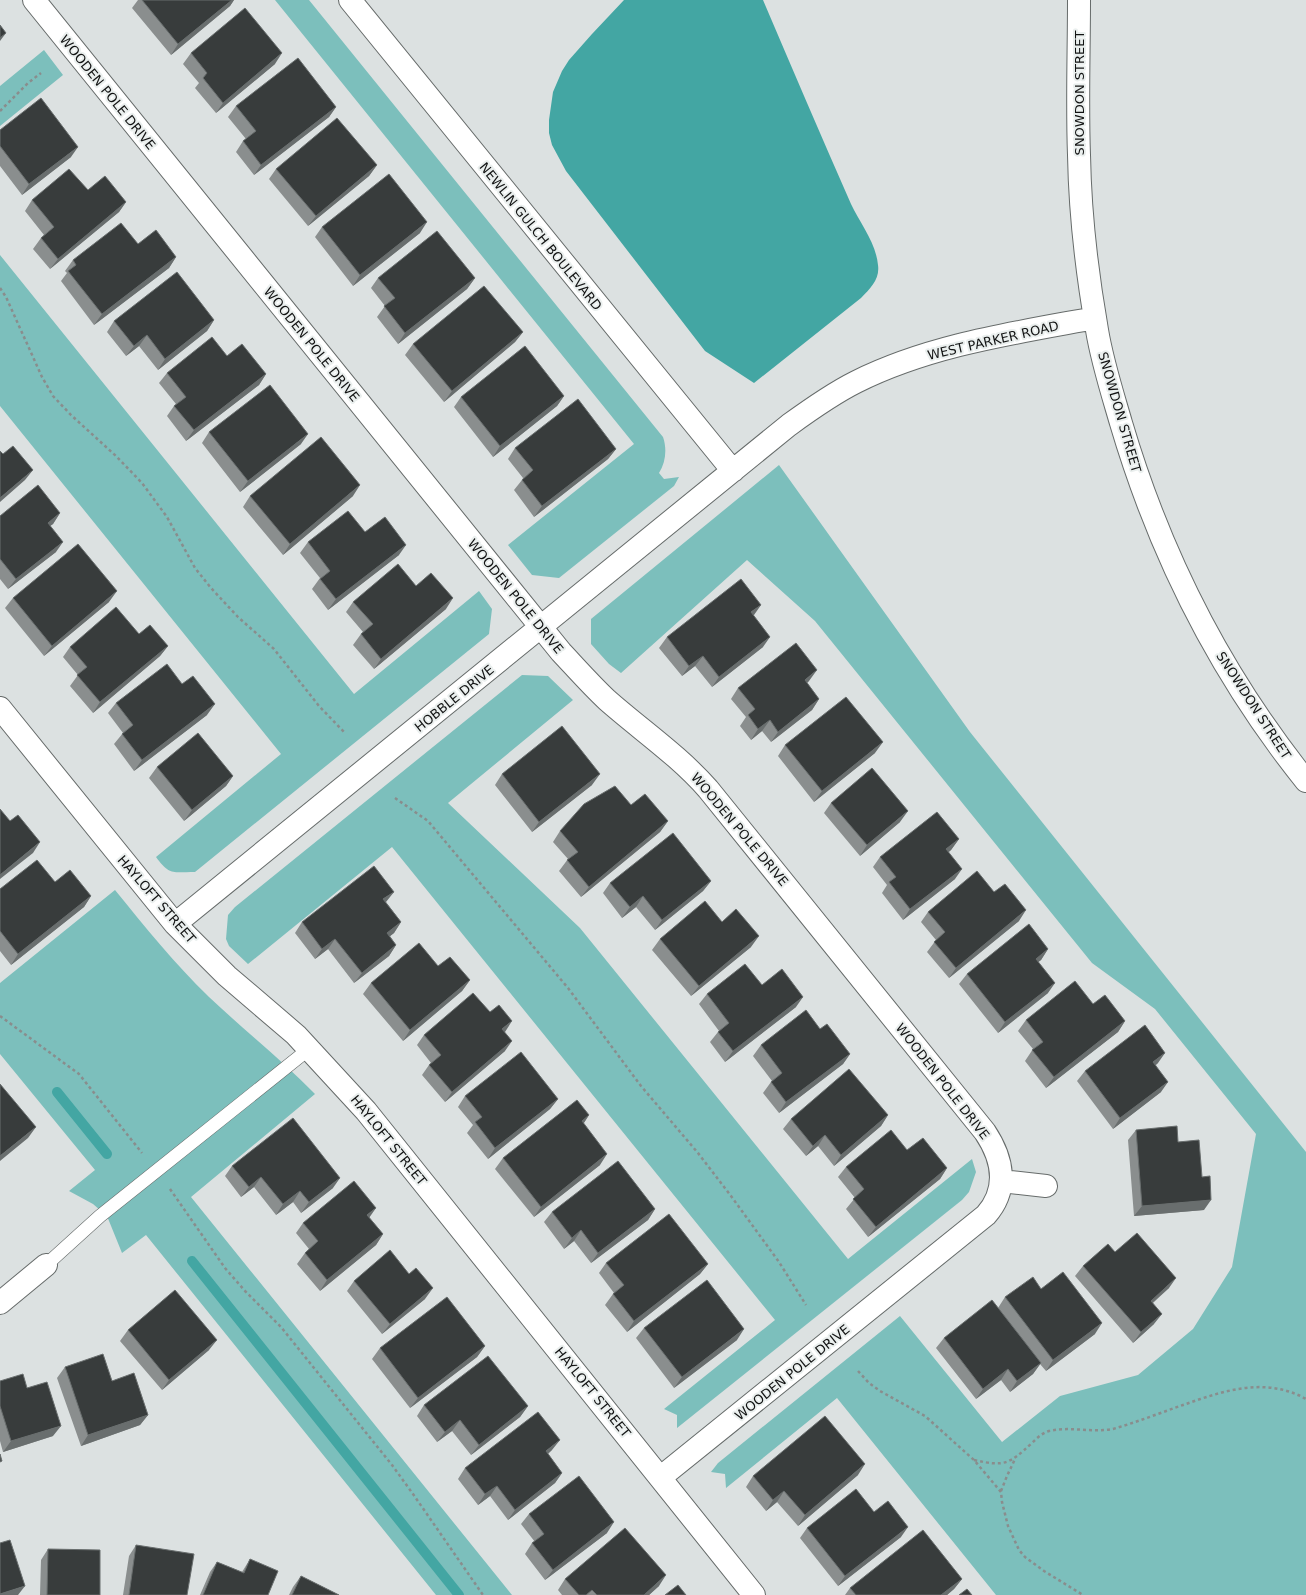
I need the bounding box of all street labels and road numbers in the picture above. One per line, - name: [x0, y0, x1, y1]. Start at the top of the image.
- street label: SNOWDON STREET: [1072, 31, 1087, 155]
- street label: WOODEN POLE DRIVE: [57, 32, 158, 153]
- street label: NEWLIN GULCH BOULEVARD: [476, 160, 605, 313]
- street label: WOODEN POLE DRIVE: [261, 284, 362, 405]
- street label: WEST PARKER ROAD: [926, 318, 1060, 363]
- street label: SNOWDON STREET: [1095, 350, 1144, 474]
- street label: WOODEN POLE DRIVE: [465, 536, 566, 657]
- street label: SNOWDON STREET: [1213, 649, 1294, 762]
- street label: HOBBLE DRIVE: [412, 662, 497, 735]
- street label: WOODEN POLE DRIVE: [688, 770, 791, 889]
- street label: HAYLOFT STREET: [114, 852, 199, 946]
- street label: WOODEN POLE DRIVE: [893, 1020, 993, 1142]
- street label: HAYLOFT STREET: [348, 1092, 430, 1188]
- street label: WOODEN POLE DRIVE: [732, 1322, 853, 1423]
- street label: HAYLOFT STREET: [552, 1344, 634, 1440]

